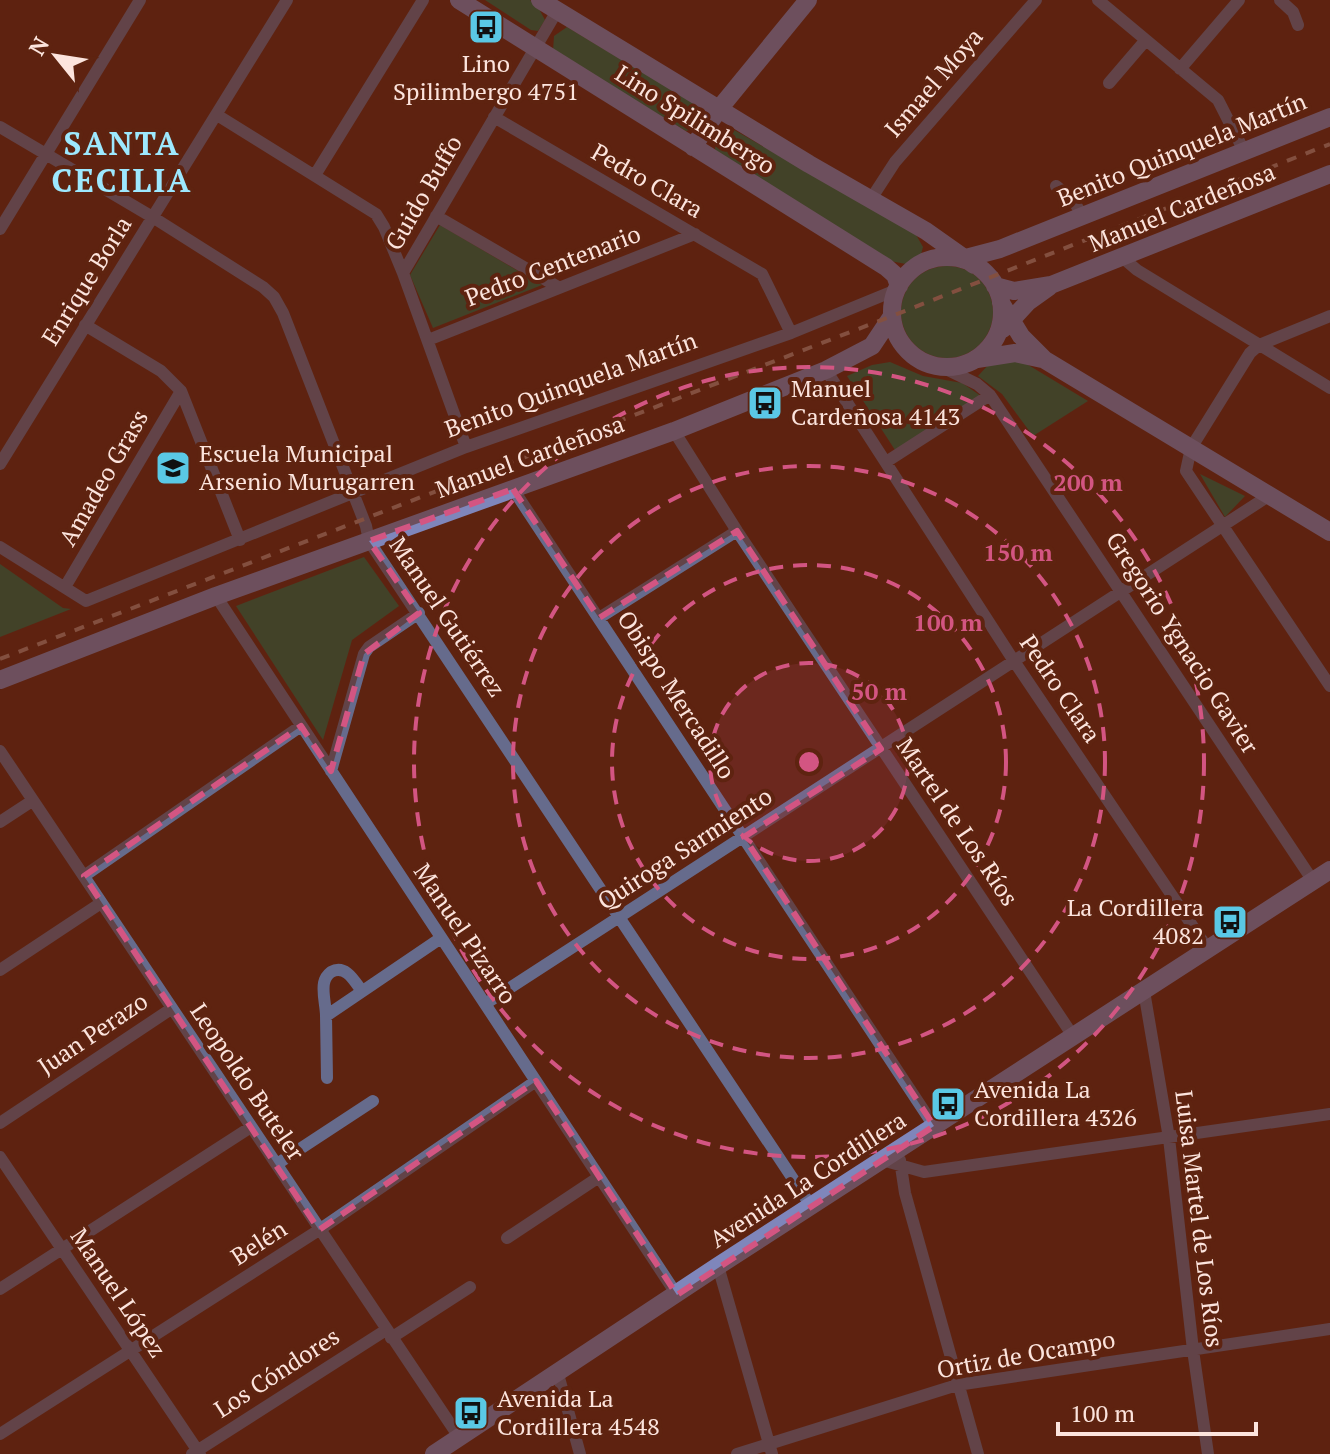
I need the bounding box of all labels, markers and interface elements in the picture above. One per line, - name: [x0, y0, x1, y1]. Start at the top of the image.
- bus stop icon: Lino Spilimbergo 4751: [467, 8, 505, 46]
- north arrow: [16, 16, 96, 96]
- street label: Ismael Moya: [877, 21, 990, 144]
- text: N: [22, 31, 55, 60]
- place label: Lino Spilimbergo 4751: [393, 47, 579, 107]
- street label: Lino Spilimbergo: [610, 57, 782, 181]
- street label: Benito Quinquela Martín: [1052, 84, 1311, 214]
- district label: SANTA CECILIA: [52, 122, 192, 201]
- street label: Guido Buffo: [377, 129, 469, 256]
- street label: Pedro Clara: [586, 135, 709, 225]
- street label: Manuel Cardeñosa: [1084, 155, 1280, 259]
- street label: Enrique Borla: [34, 210, 138, 351]
- street label: Pedro Centenario: [460, 217, 645, 313]
- street label: Benito Quinquela Martín: [440, 324, 701, 445]
- place label: Manuel Cardeñosa 4143: [791, 372, 960, 432]
- bus stop icon: Manuel Cardeñosa 4143: [746, 384, 784, 422]
- street label: Amadeo Grass: [51, 404, 155, 551]
- street label: Manuel Cardeñosa: [431, 407, 628, 505]
- place label: Escuela Municipal Arsenio Murugarren: [199, 437, 415, 497]
- school or university icon: Escuela Municipal Arsenio Murugarren: [154, 449, 192, 487]
- text: 200 m: [1053, 466, 1123, 498]
- street label: Gregorio Ygnacio Gavier: [1099, 525, 1267, 760]
- street label: Manuel Gutiérrez: [382, 530, 513, 703]
- text: 150 m: [983, 536, 1053, 568]
- street label: Obispo Mercadillo: [610, 604, 743, 785]
- text: 100 m: [913, 606, 983, 638]
- street label: Pedro Clara: [1013, 628, 1109, 749]
- text: 50 m: [851, 675, 907, 707]
- street label: Martel de Los Ríos: [890, 731, 1026, 912]
- centre of rings: [795, 748, 823, 776]
- street label: Quiroga Sarmiento: [591, 780, 778, 917]
- street label: Manuel Pizarro: [407, 857, 525, 1010]
- place label: La Cordillera 4082: [1067, 891, 1204, 951]
- bus stop icon: La Cordillera 4082: [1211, 903, 1249, 941]
- street label: Juan Perazo: [31, 985, 154, 1082]
- street label: Leopoldo Buteler: [183, 997, 313, 1167]
- place label: Avenida La Cordillera 4326: [974, 1073, 1137, 1133]
- bus stop icon: Avenida La Cordillera 4326: [929, 1085, 967, 1123]
- street label: Luisa Martel de Los Ríos: [1168, 1089, 1232, 1349]
- street label: Avenida La Cordillera: [703, 1104, 912, 1255]
- street label: Belén: [224, 1212, 292, 1272]
- street label: Manuel López: [64, 1221, 174, 1363]
- street label: Los Cóndores: [208, 1320, 345, 1425]
- street label: Ortiz de Ocampo: [934, 1323, 1117, 1385]
- place label: Avenida La Cordillera 4548: [497, 1382, 660, 1442]
- scale bar: [1058, 1386, 1256, 1436]
- bus stop icon: Avenida La Cordillera 4548: [452, 1394, 490, 1432]
- text: 100 m: [1070, 1397, 1135, 1429]

